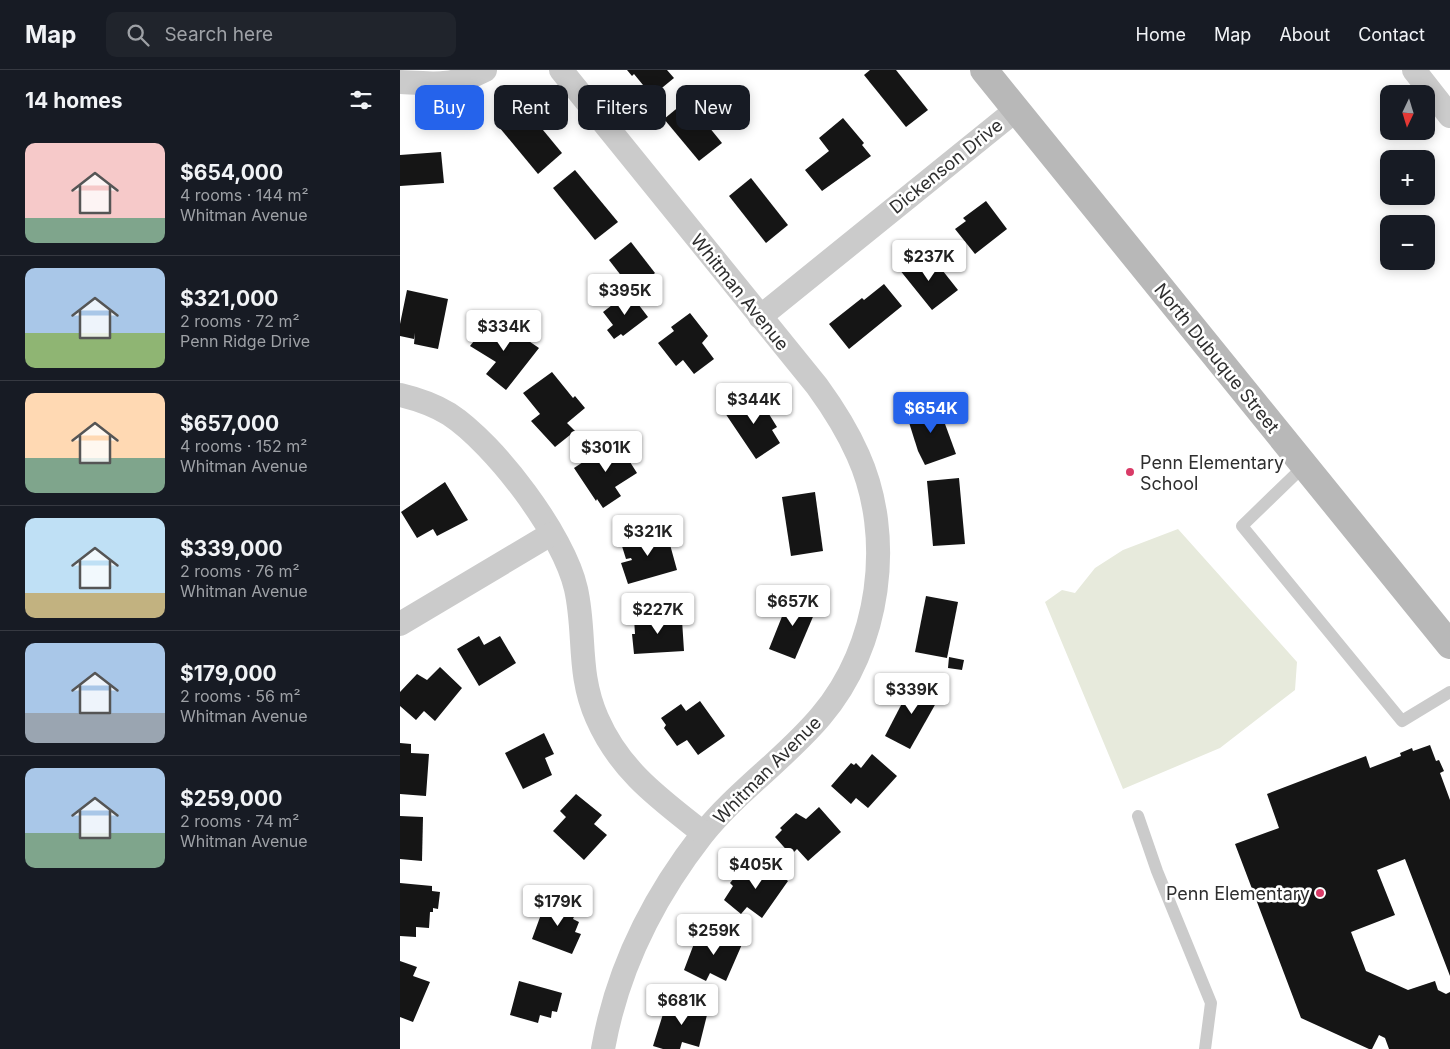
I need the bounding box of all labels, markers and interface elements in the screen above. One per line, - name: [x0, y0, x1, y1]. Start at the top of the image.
- search box: [106, 12, 456, 57]
- text: Map: [25, 20, 76, 49]
- icon: search: [124, 21, 152, 49]
- text: Search here: [164, 23, 273, 46]
- text: Home: [1136, 24, 1186, 45]
- text: Map: [1214, 24, 1251, 45]
- text: About: [1279, 24, 1330, 45]
- text: Contact: [1358, 24, 1425, 45]
- chip: Buy: [415, 85, 484, 130]
- chip: Rent: [494, 85, 568, 130]
- chip: Filters: [578, 85, 666, 130]
- chip: New: [676, 85, 750, 130]
- north arrow: [1380, 85, 1435, 140]
- map controls: [1380, 85, 1435, 270]
- icon: filters: [347, 86, 375, 114]
- text: 14 homes: [25, 88, 123, 113]
- street label: Dickenson Drive: [885, 114, 1007, 218]
- button: +: [1380, 150, 1435, 205]
- text: $654,000: [180, 160, 283, 185]
- icon: home: [65, 163, 125, 223]
- text: 4 rooms · 144 m²: [180, 185, 309, 205]
- text: Whitman Avenue: [180, 205, 308, 225]
- button: −: [1380, 215, 1435, 270]
- street label: Whitman Avenue: [687, 230, 793, 354]
- pin: $237K: [894, 240, 964, 282]
- text: $237K: [903, 246, 955, 266]
- pin: $395K: [590, 274, 660, 316]
- street label: North Dubuque Street: [1150, 279, 1284, 437]
- text: $395K: [599, 280, 651, 300]
- text: $321,000: [180, 286, 278, 311]
- icon: home: [65, 288, 125, 348]
- pin: $334K: [469, 310, 539, 352]
- text: 2 rooms · 72 m²: [180, 311, 300, 331]
- text: $334K: [477, 316, 531, 336]
- text: Penn Ridge Drive: [180, 331, 310, 351]
- pin: $344K: [719, 382, 789, 425]
- text: $344K: [727, 389, 781, 409]
- pin: $654K: [896, 392, 966, 434]
- text: $654K: [904, 398, 958, 418]
- text: $657,000: [180, 411, 279, 436]
- icon: home: [65, 413, 125, 473]
- pin: $301K: [571, 430, 641, 473]
- text: 4 rooms · 152 m²: [180, 436, 307, 456]
- text: $301K: [581, 437, 631, 457]
- place label: Penn Elementary School: [1140, 452, 1284, 494]
- text: Whitman Avenue: [180, 456, 308, 476]
- marker: Penn Elementary School: [1124, 466, 1136, 478]
- pin: $321K: [613, 514, 683, 557]
- text: $321K: [623, 521, 673, 541]
- text: $339,000: [180, 536, 283, 561]
- icon: home: [65, 538, 125, 598]
- text: 2 rooms · 76 m²: [180, 561, 300, 581]
- text: Whitman Avenue: [180, 581, 308, 601]
- pin: $657K: [758, 584, 828, 627]
- text: $657K: [767, 591, 819, 611]
- pin: $227K: [623, 592, 693, 635]
- text: $227K: [632, 599, 684, 619]
- text: $179,000: [180, 661, 277, 686]
- icon: home: [65, 663, 125, 723]
- pin: $339K: [877, 672, 947, 715]
- text: $339K: [885, 679, 939, 699]
- text: 2 rooms · 56 m²: [180, 686, 301, 706]
- text: Whitman Avenue: [180, 706, 308, 726]
- street label: Whitman Avenue: [709, 712, 825, 828]
- text: $259,000: [180, 786, 282, 811]
- icon: home: [65, 788, 125, 848]
- text: 2 rooms · 74 m²: [180, 811, 299, 831]
- text: Whitman Avenue: [180, 831, 308, 851]
- pin: $405K: [721, 848, 791, 890]
- text: $405K: [729, 854, 783, 874]
- place label: Penn Elementary: [1166, 883, 1310, 904]
- pin: $179K: [523, 884, 593, 927]
- marker: Penn Elementary: [1314, 887, 1326, 899]
- text: $179K: [534, 891, 582, 911]
- pin: $259K: [679, 914, 749, 956]
- text: $259K: [688, 920, 740, 940]
- pin: $681K: [647, 984, 717, 1026]
- text: $681K: [657, 990, 707, 1010]

